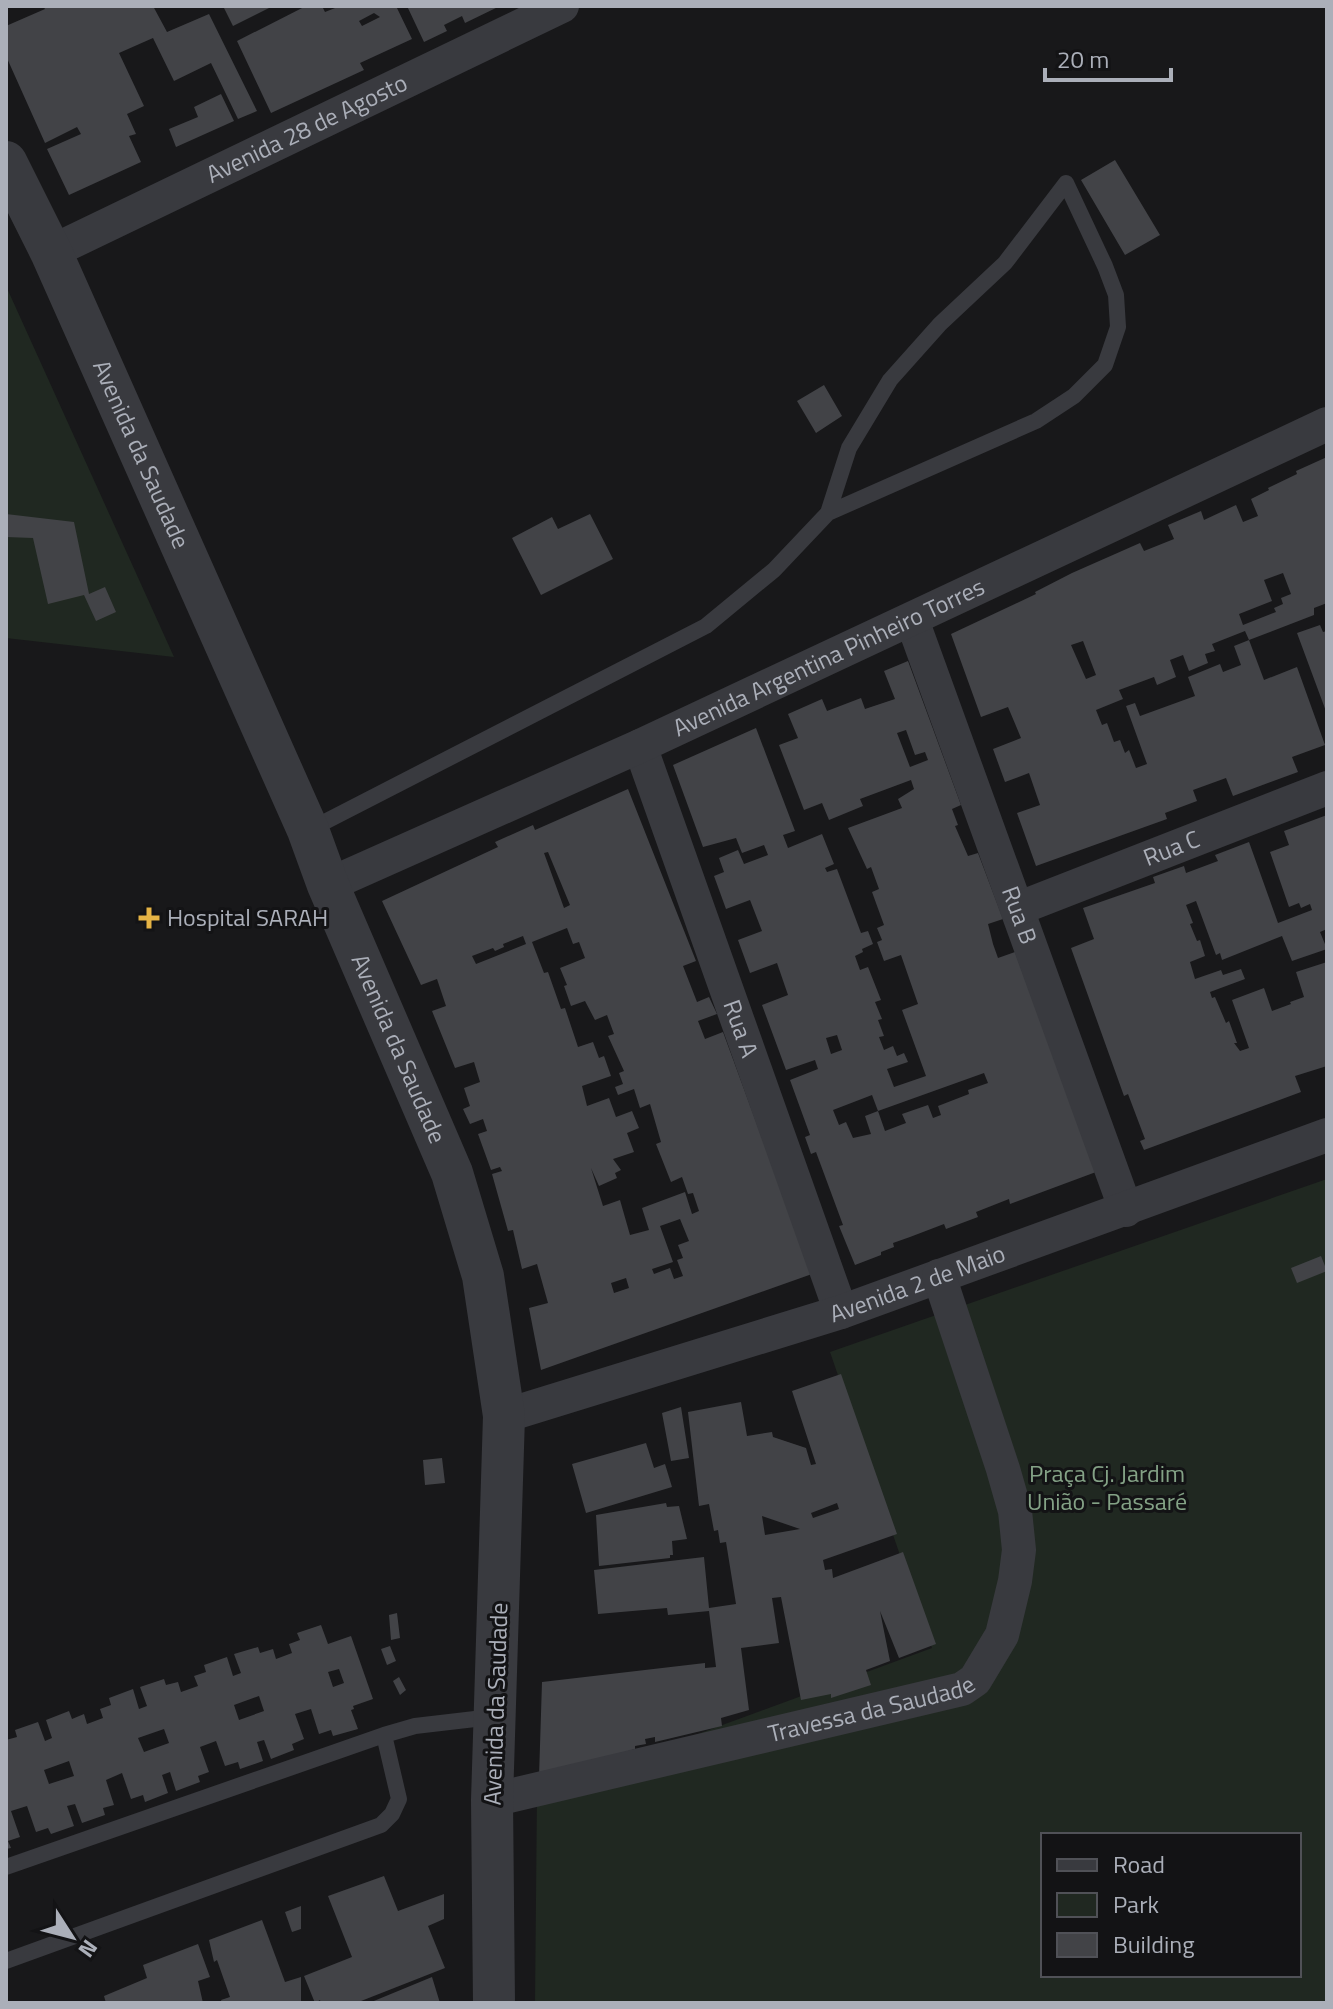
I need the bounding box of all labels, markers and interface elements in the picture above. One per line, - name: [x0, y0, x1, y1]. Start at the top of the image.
- scale bar: [1045, 32, 1171, 82]
- text: 20 m: [1057, 41, 1109, 77]
- street label: Avenida 28 de Agosto: [200, 64, 413, 192]
- street label: Avenida da Saudade: [84, 354, 200, 554]
- street label: Avenida Argentina Pinheiro Torres: [666, 568, 990, 745]
- street label: Rua C: [1138, 820, 1205, 875]
- street label: Rua B: [993, 881, 1047, 949]
- place label: Hospital SARAH: [167, 899, 328, 935]
- marker: Hospital SARAH: [138, 907, 160, 929]
- street label: Avenida da Saudade: [343, 948, 456, 1149]
- street label: Rua A: [714, 995, 768, 1062]
- street label: Avenida 2 de Maio: [825, 1235, 1010, 1331]
- park label: Praça Cj. Jardim União - Passaré: [1027, 1455, 1187, 1519]
- street label: Avenida da Saudade: [473, 1602, 517, 1806]
- street label: Travessa da Saudade: [764, 1666, 982, 1751]
- legend: [1041, 1833, 1301, 1977]
- text: Road: [1113, 1846, 1165, 1882]
- text: Park: [1113, 1886, 1159, 1922]
- north arrow: [32, 1897, 112, 1977]
- text: Building: [1113, 1926, 1195, 1962]
- text: N: [70, 1933, 106, 1965]

